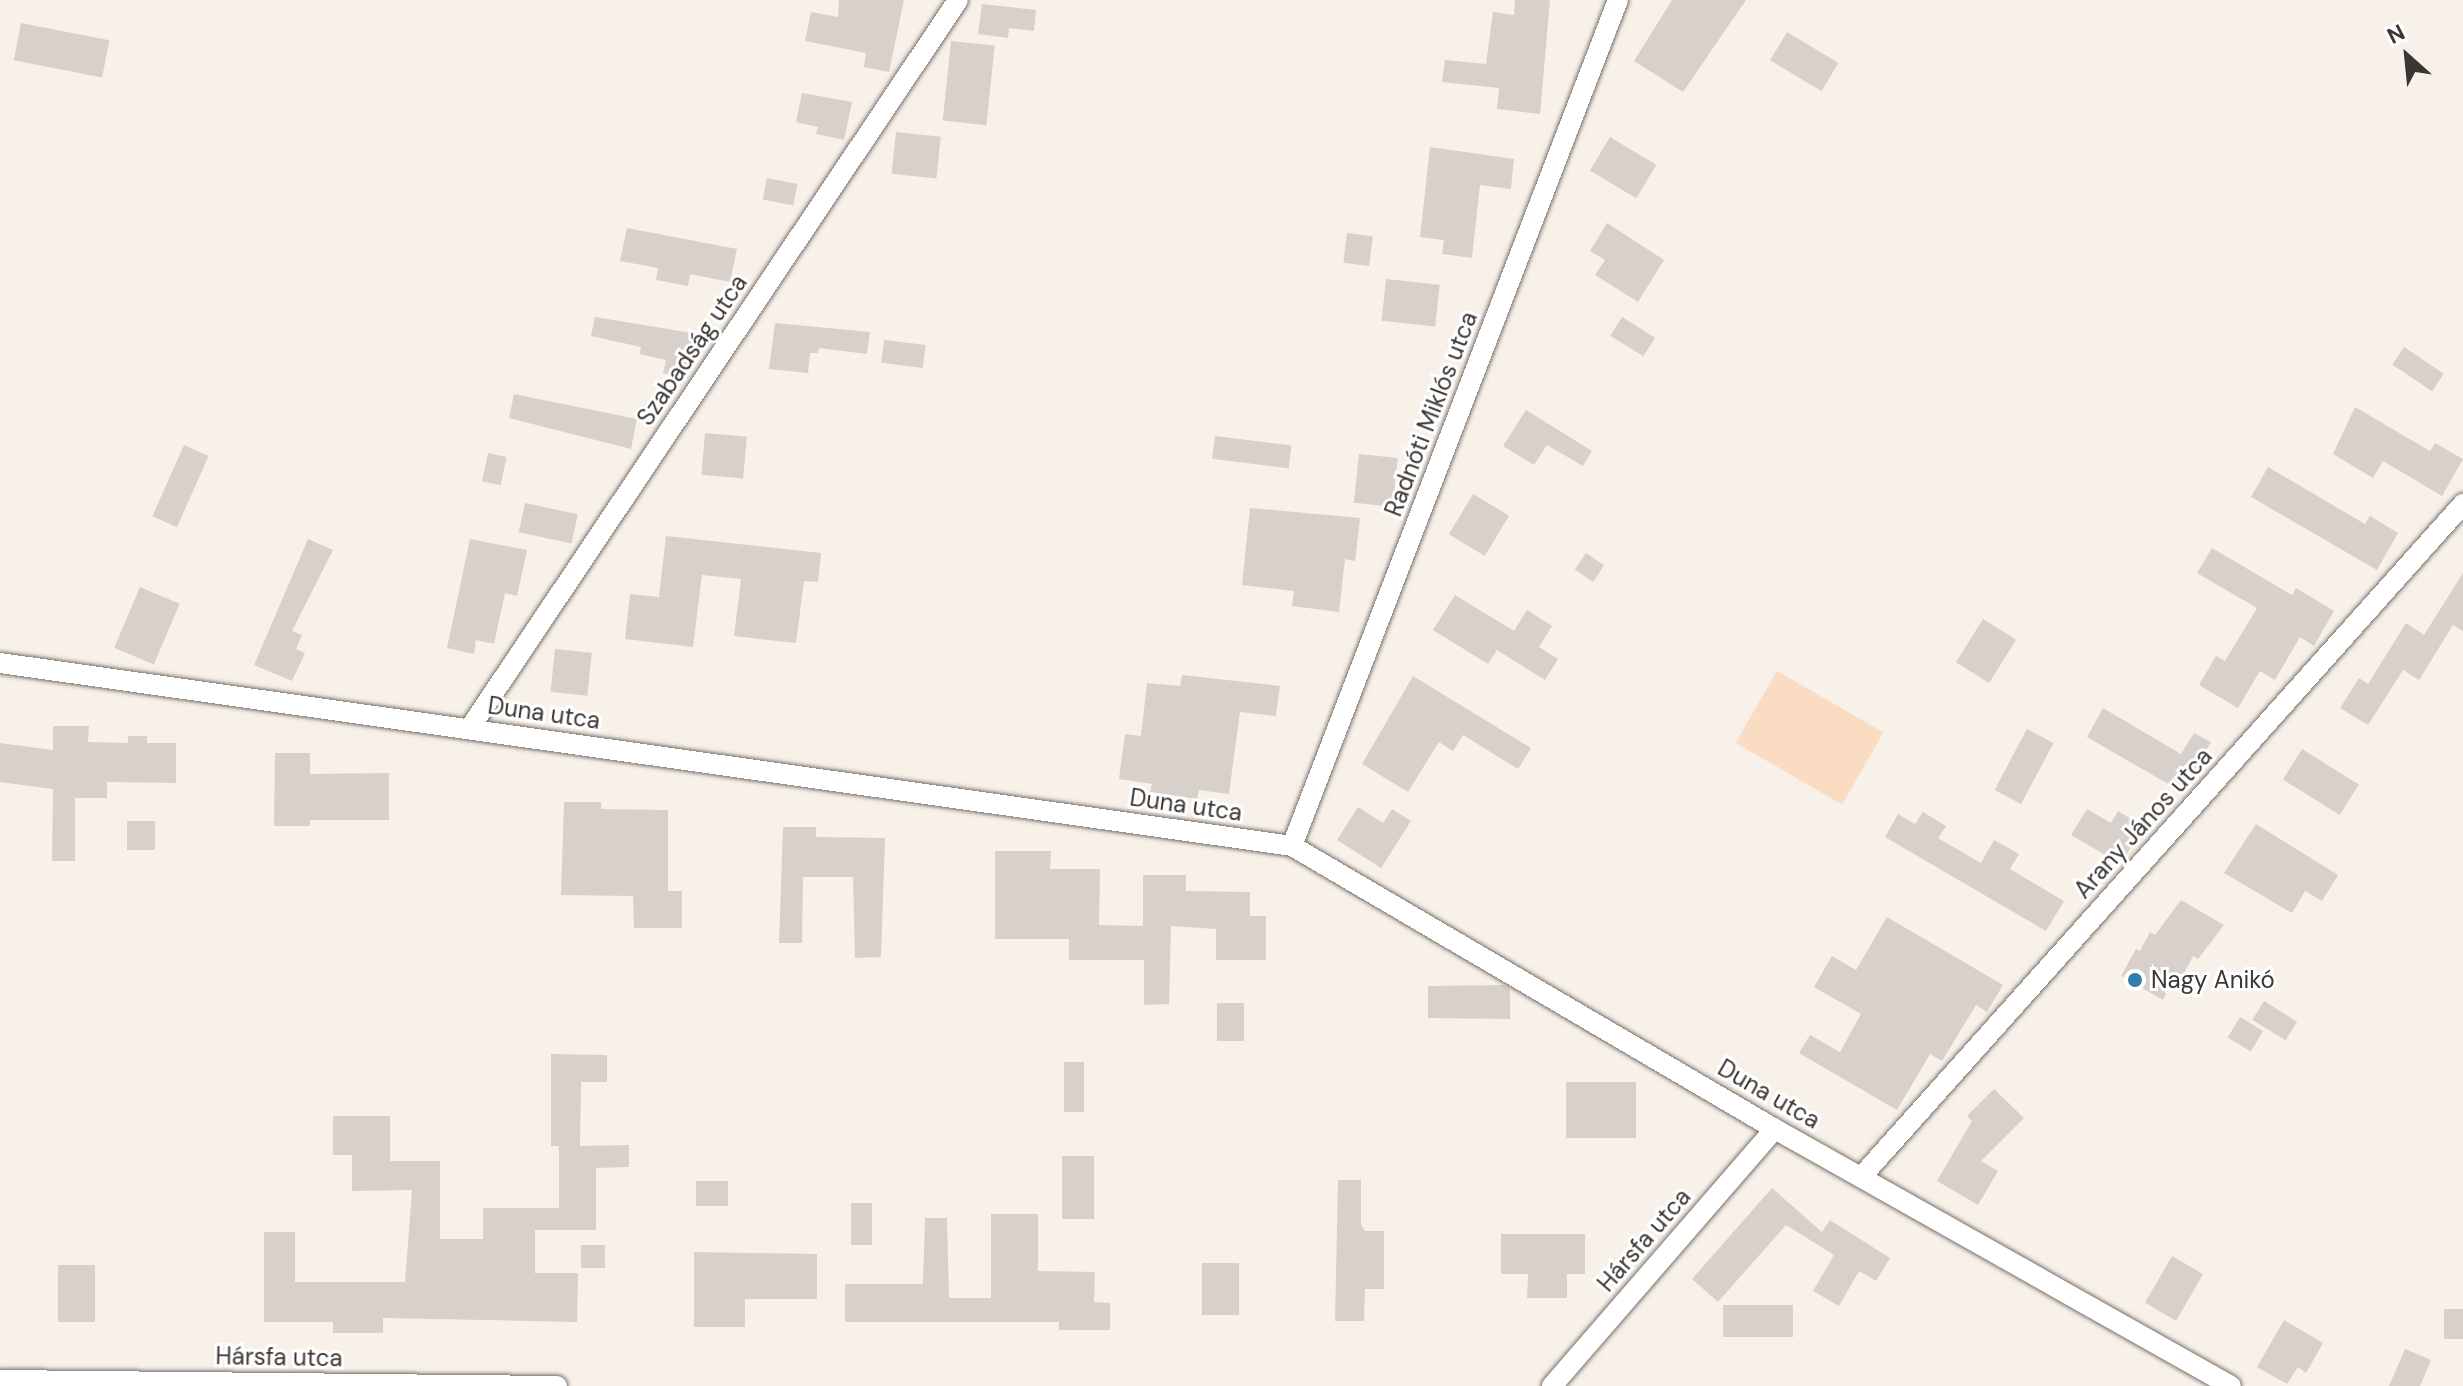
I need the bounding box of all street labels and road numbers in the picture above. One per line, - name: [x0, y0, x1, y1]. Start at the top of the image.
- street label: Szabadság utca: [631, 269, 753, 431]
- street label: Radnóti Miklós utca: [1379, 308, 1483, 520]
- street label: Duna utca: [486, 691, 602, 735]
- street label: Arany János utca: [2068, 742, 2218, 904]
- street label: Duna utca: [1128, 783, 1244, 827]
- street label: Duna utca: [1713, 1053, 1825, 1135]
- street label: Hársfa utca: [1591, 1183, 1697, 1297]
- street label: Hársfa utca: [215, 1341, 343, 1373]

